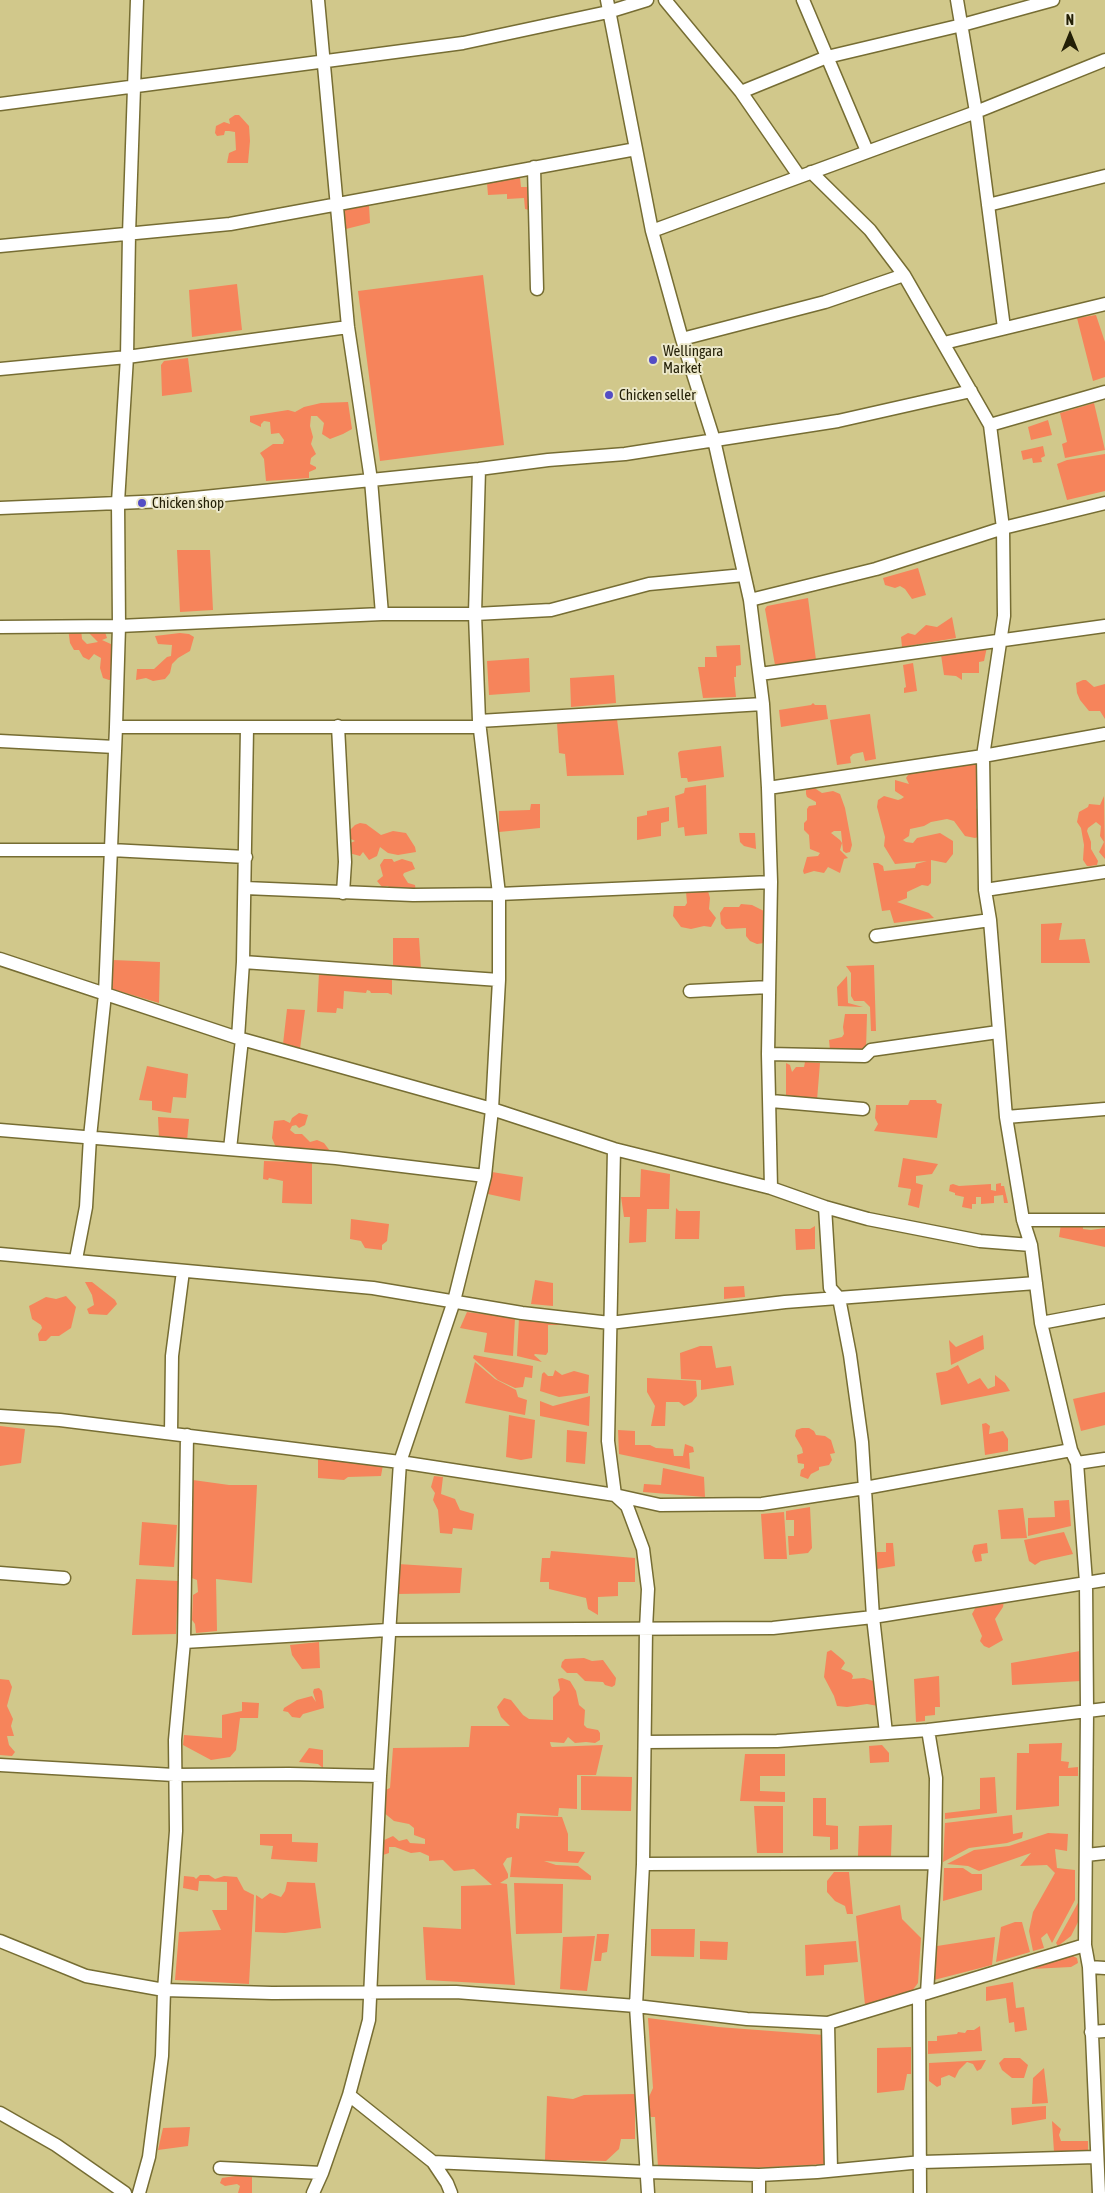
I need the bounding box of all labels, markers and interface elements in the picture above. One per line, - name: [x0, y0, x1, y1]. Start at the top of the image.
- north arrow: [1045, 10, 1095, 60]
- text: N: [1066, 12, 1074, 28]
- place label: Wellingara Market: [663, 342, 723, 377]
- marker: Wellingara Market: [647, 354, 659, 366]
- place label: Chicken seller: [619, 386, 696, 404]
- marker: Chicken seller: [603, 389, 615, 401]
- place label: Chicken shop: [152, 494, 224, 512]
- marker: Chicken shop: [136, 497, 148, 509]

